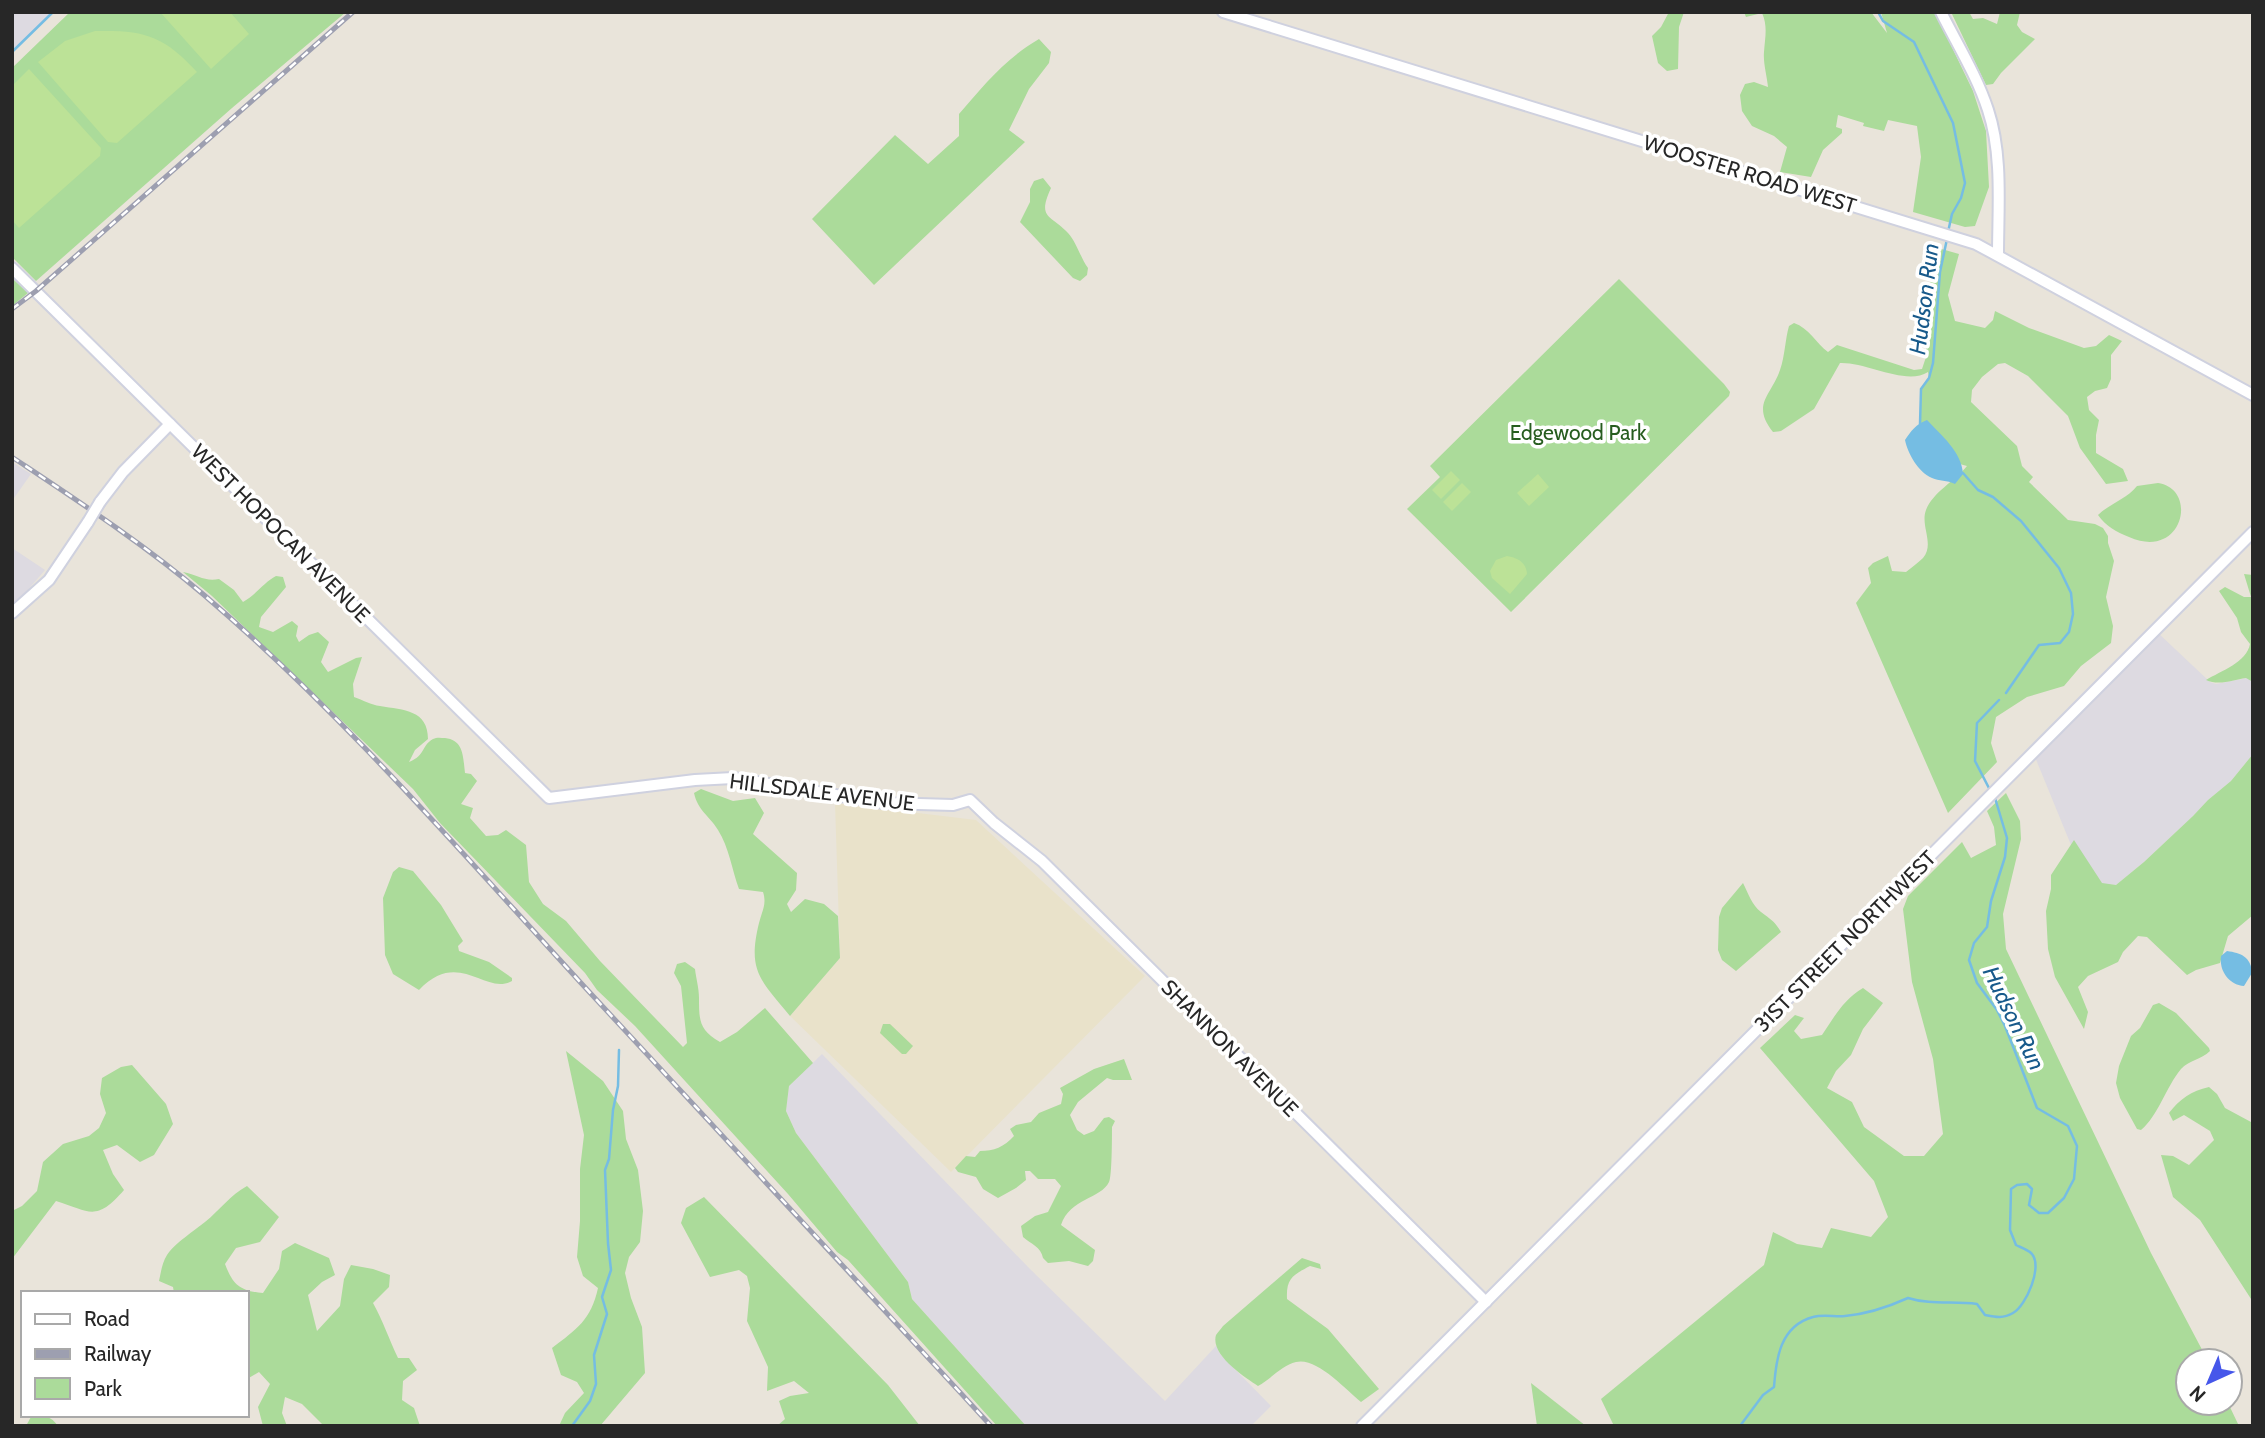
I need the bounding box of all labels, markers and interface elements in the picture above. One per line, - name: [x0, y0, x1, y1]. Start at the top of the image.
- street label: WOOSTER ROAD WEST: [1641, 130, 1859, 218]
- water label: Hudson Run: [1903, 242, 1945, 356]
- park label: Edgewood Park: [1510, 420, 1647, 445]
- street label: WEST HOPOCAN AVENUE: [187, 439, 375, 627]
- street label: HILLSDALE AVENUE: [728, 768, 916, 816]
- street label: 31ST STREET NORTHWEST: [1749, 845, 1941, 1037]
- water label: Hudson Run: [1977, 961, 2051, 1075]
- street label: SHANNON AVENUE: [1156, 974, 1304, 1122]
- legend: [21, 1291, 248, 1417]
- text: Road: [84, 1306, 130, 1331]
- text: Railway: [84, 1341, 152, 1366]
- north arrow: [2174, 1347, 2244, 1417]
- text: Park: [84, 1376, 122, 1401]
- text: N: [2185, 1381, 2210, 1407]

